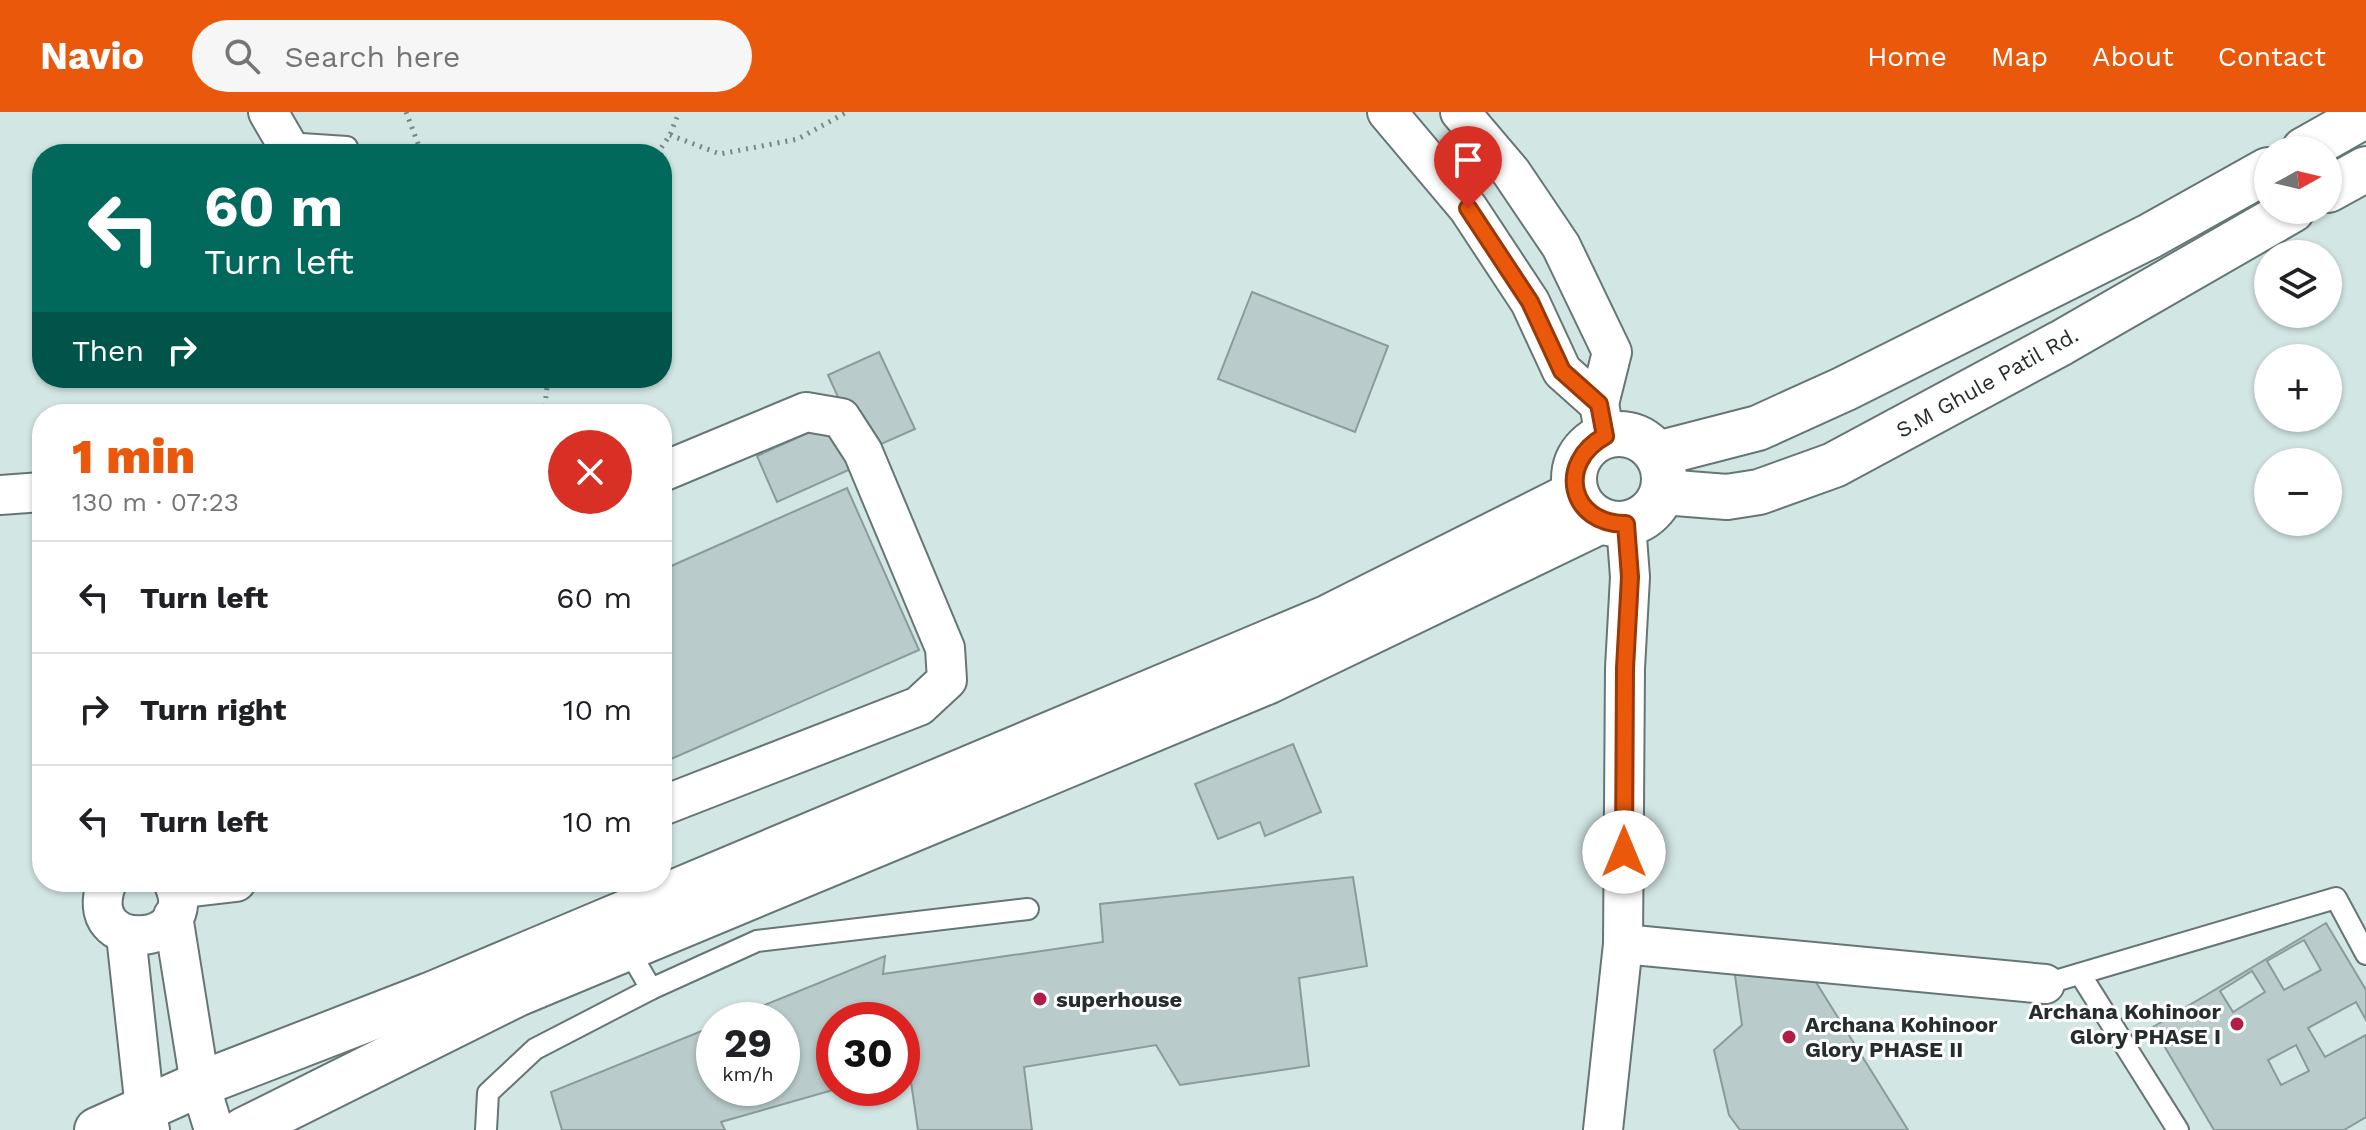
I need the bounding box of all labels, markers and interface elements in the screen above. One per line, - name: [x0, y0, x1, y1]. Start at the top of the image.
- search box: [192, 20, 752, 92]
- text: Navio: [40, 34, 144, 78]
- icon: search: [220, 34, 264, 78]
- text: Search here: [284, 39, 460, 74]
- text: Home: [1867, 40, 1947, 73]
- text: Map: [1991, 40, 2048, 73]
- text: About: [2092, 40, 2174, 73]
- text: Contact: [2218, 40, 2326, 73]
- pin: [1434, 126, 1502, 208]
- north arrow: [2254, 136, 2342, 224]
- map controls: [2254, 136, 2342, 536]
- icon: arrive: [1446, 138, 1490, 182]
- text: 60 m: [204, 174, 343, 240]
- icon: left: [72, 176, 176, 280]
- button: layers: [2254, 240, 2342, 328]
- text: Turn left: [204, 241, 354, 283]
- street label: S.M Ghule Patil Rd.: [1892, 322, 2083, 443]
- icon: right: [160, 328, 204, 372]
- text: Then: [72, 333, 144, 368]
- button: +: [2254, 344, 2342, 432]
- text: 1 min: [72, 428, 195, 485]
- button: close: [548, 430, 632, 514]
- button: −: [2254, 448, 2342, 536]
- text: 130 m · 07:23: [72, 487, 239, 517]
- icon: left: [72, 575, 116, 619]
- text: Turn left: [140, 580, 268, 615]
- text: 60 m: [556, 580, 632, 615]
- icon: right: [72, 687, 116, 731]
- text: Turn right: [140, 692, 286, 727]
- text: 10 m: [563, 692, 632, 727]
- icon: left: [72, 799, 116, 843]
- text: Turn left: [140, 804, 268, 839]
- text: 10 m: [563, 804, 632, 839]
- position arrow: [1582, 810, 1666, 894]
- place label: superhouse: [1056, 987, 1182, 1012]
- marker: superhouse: [1031, 990, 1049, 1008]
- place label: Archana Kohinoor Glory PHASE I: [2028, 999, 2222, 1049]
- speed limit sign: 30: [816, 1002, 920, 1106]
- place label: Archana Kohinoor Glory PHASE II: [1805, 1012, 1998, 1062]
- marker: Archana Kohinoor Glory PHASE I: [2228, 1015, 2246, 1033]
- text: 29: [724, 1020, 772, 1067]
- marker: Archana Kohinoor Glory PHASE II: [1780, 1028, 1798, 1046]
- text: km/h: [722, 1062, 774, 1086]

